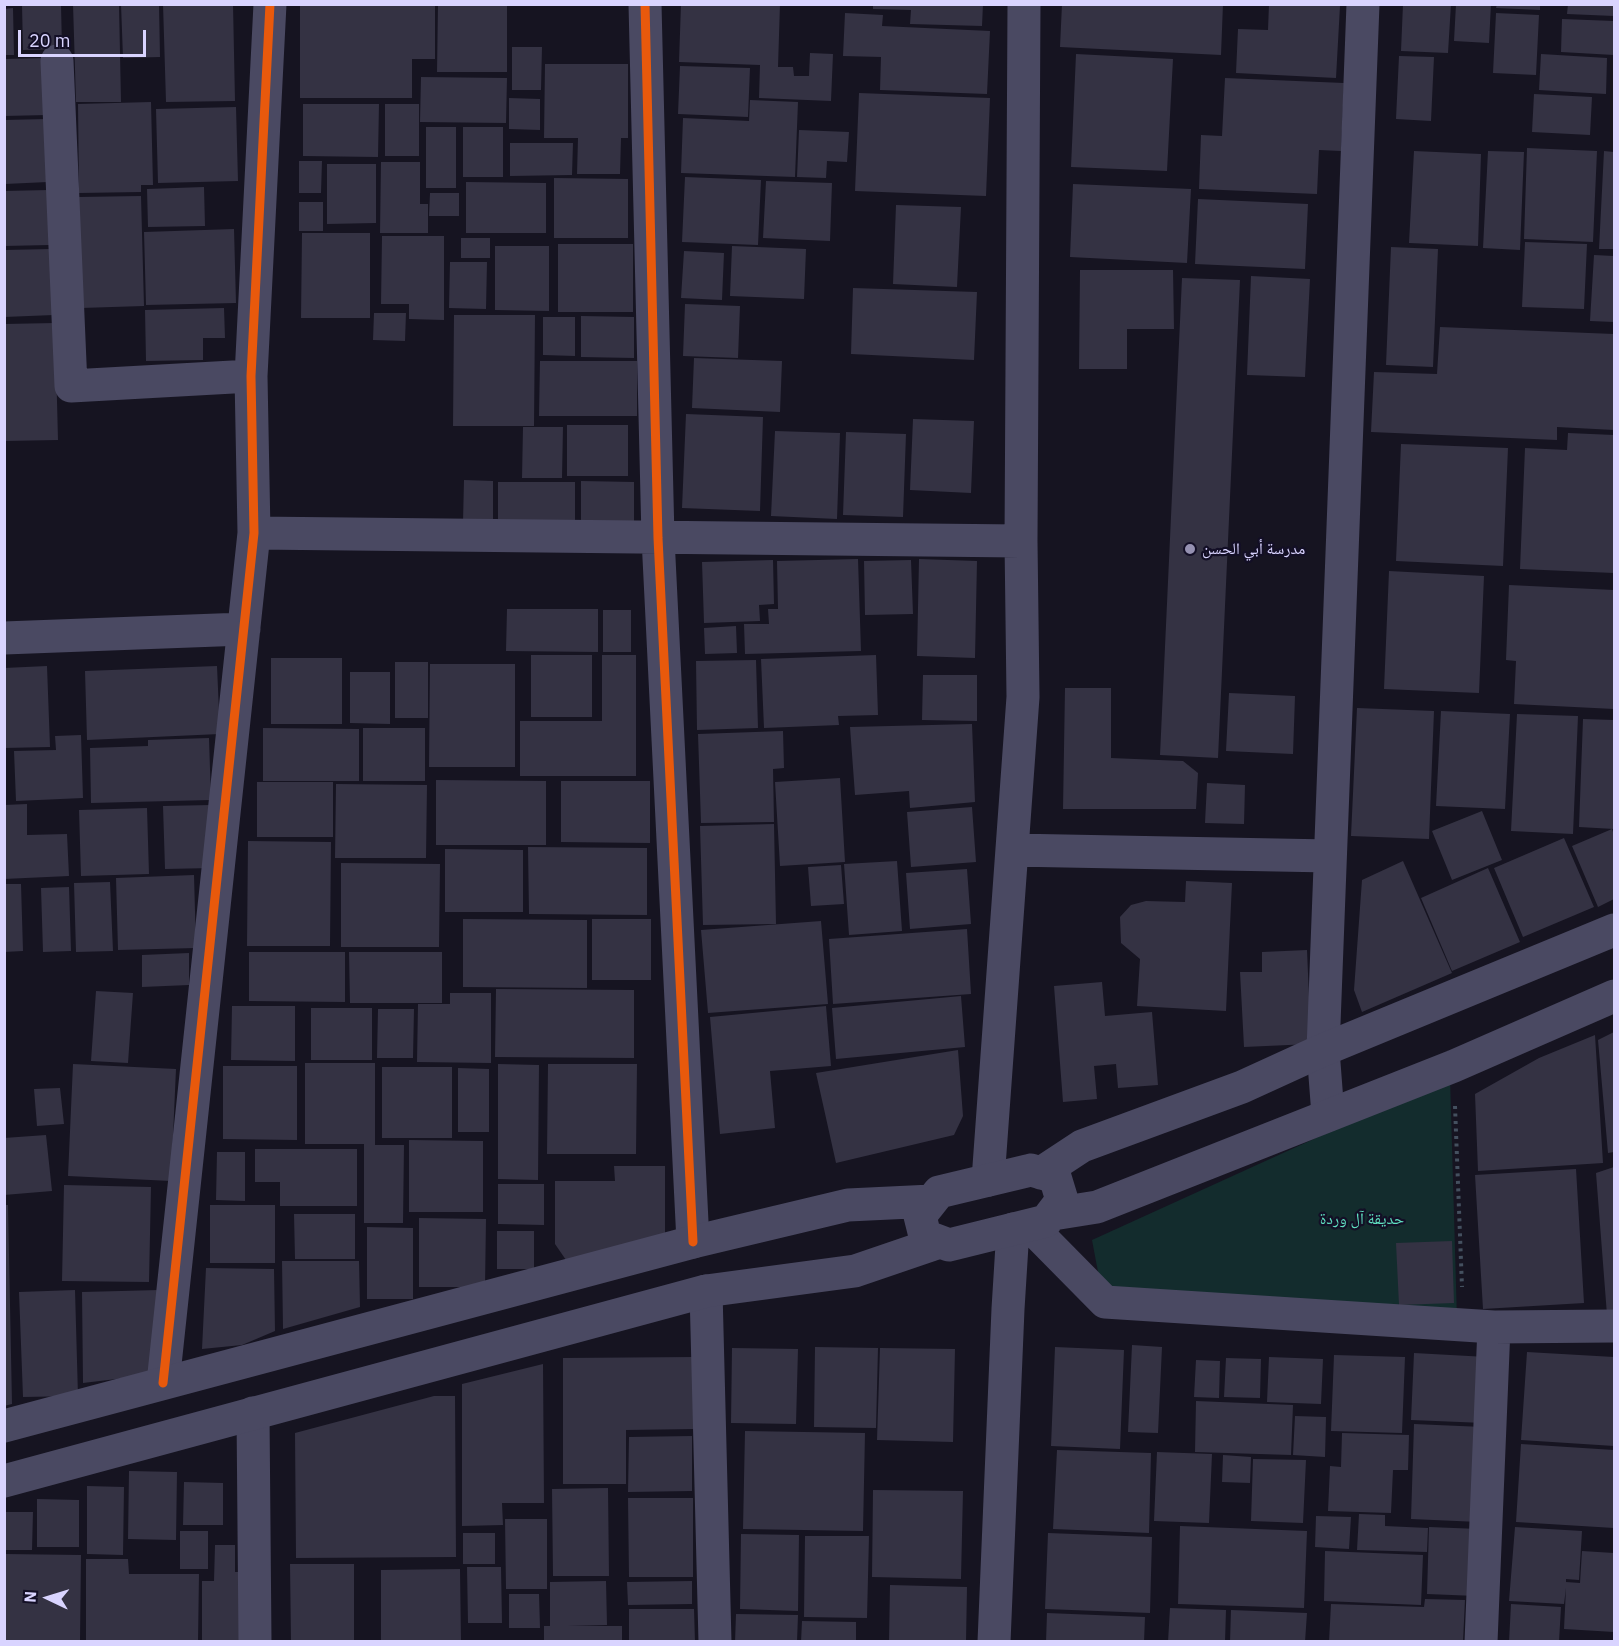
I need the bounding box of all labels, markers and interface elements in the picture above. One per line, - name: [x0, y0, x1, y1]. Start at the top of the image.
- scale bar: [21, 18, 148, 56]
- text: 20 m: [29, 29, 71, 52]
- place label: مدرسة أبي الحسن: [1202, 539, 1305, 559]
- marker: مدرسة أبي الحسن: [1183, 542, 1197, 556]
- park label: حديقة آل وردة: [1320, 1209, 1404, 1229]
- north arrow: [18, 1568, 78, 1628]
- text: N: [20, 1590, 40, 1603]

